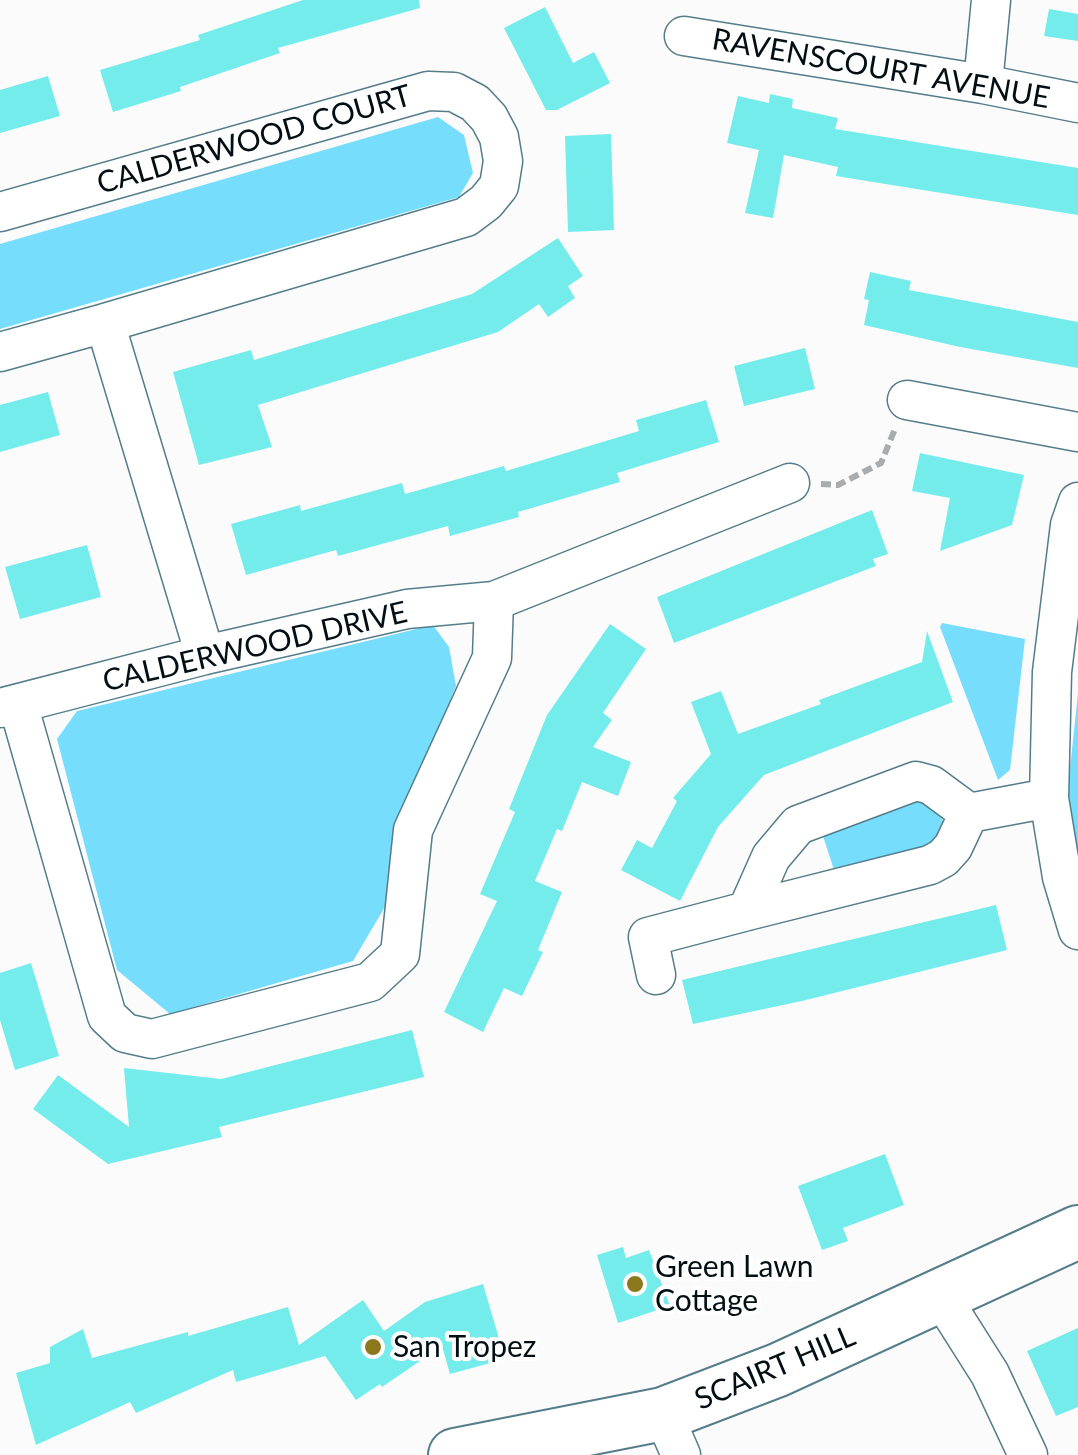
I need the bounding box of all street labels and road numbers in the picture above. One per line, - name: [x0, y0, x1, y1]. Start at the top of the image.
- street label: RAVENSCOURT AVENUE: [709, 22, 1053, 116]
- street label: CALDERWOOD COURT: [93, 78, 415, 202]
- street label: CALDERWOOD DRIVE: [99, 594, 411, 700]
- street label: SCAIRT HILL: [689, 1318, 861, 1418]

